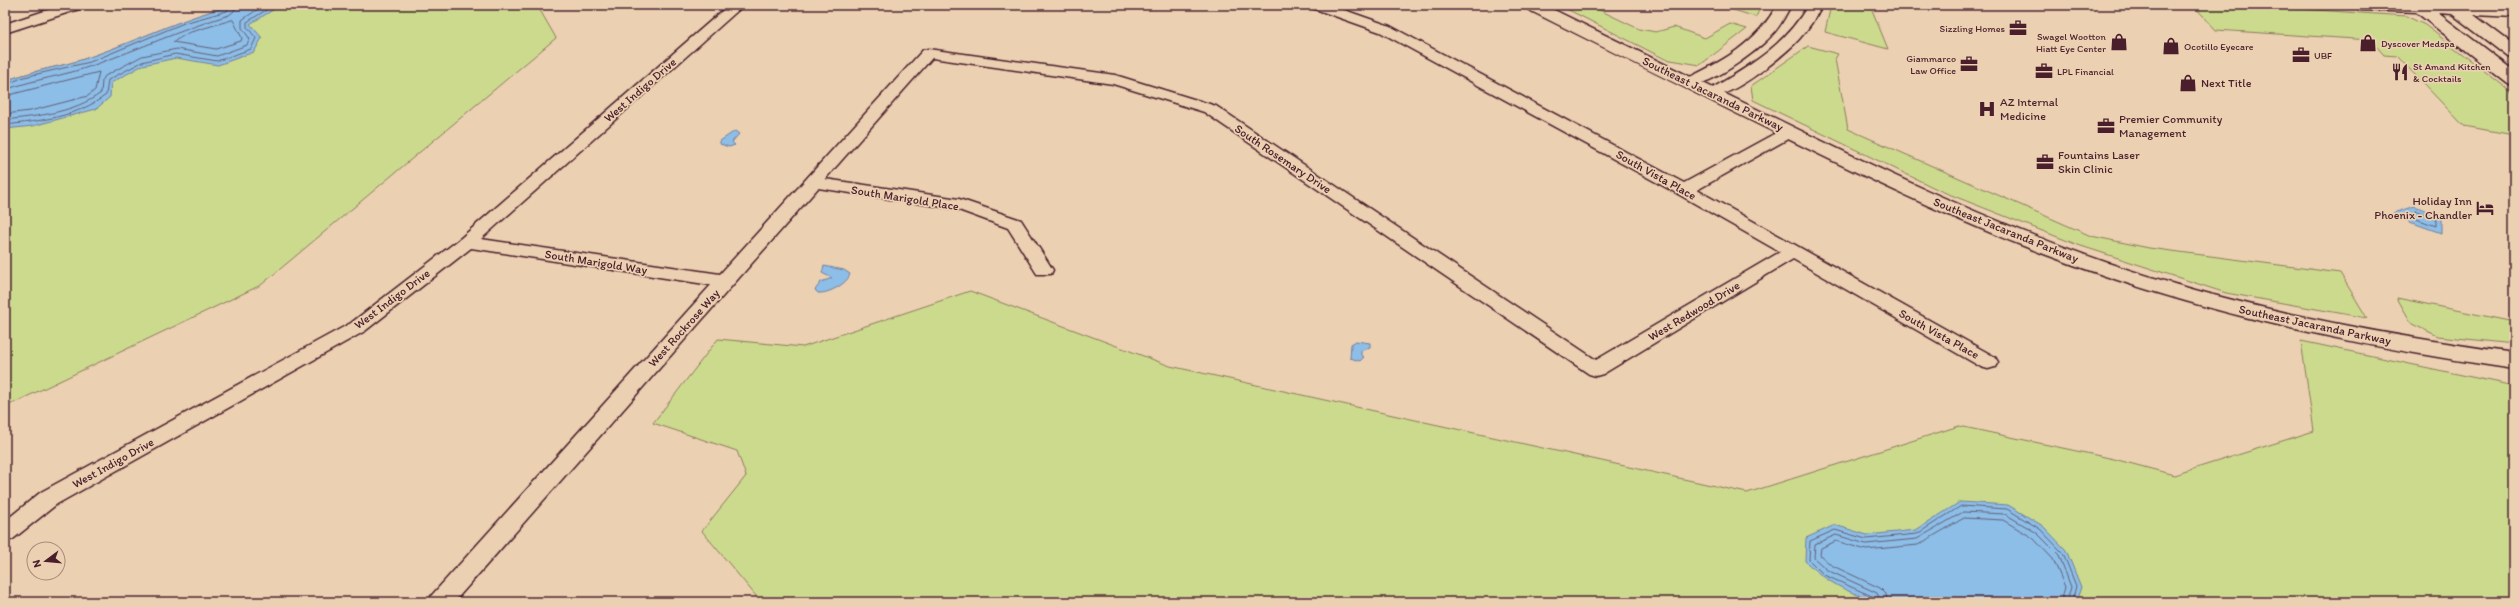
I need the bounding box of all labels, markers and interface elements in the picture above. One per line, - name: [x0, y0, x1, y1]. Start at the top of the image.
- office icon: Sizzling Homes: [2008, 18, 2028, 38]
- place label: Sizzling Homes: [1940, 22, 2006, 35]
- place label: Swagel Wootton Hiatt Eye Center: [2036, 30, 2106, 55]
- shop icon: Swagel Wootton Hiatt Eye Center: [2109, 32, 2129, 52]
- shop icon: Dyscover Medspa: [2358, 33, 2378, 53]
- shop icon: Ocotillo Eyecare: [2161, 36, 2181, 56]
- place label: Dyscover Medspa: [2381, 37, 2455, 50]
- place label: Ocotillo Eyecare: [2184, 40, 2254, 53]
- office icon: UBF: [2291, 45, 2311, 65]
- place label: UBF: [2314, 49, 2333, 62]
- place label: Giammarco Law Office: [1906, 52, 1956, 77]
- street label: Southeast Jacaranda Parkway: [1640, 54, 1786, 134]
- office icon: Giammarco Law Office: [1959, 54, 1979, 74]
- street label: West Indigo Drive: [601, 55, 679, 125]
- place label: St Amand Kitchen & Cocktails: [2413, 60, 2491, 85]
- office icon: LPL Financial: [2034, 61, 2054, 81]
- restaurant icon: St Amand Kitchen & Cocktails: [2390, 62, 2410, 82]
- place label: LPL Financial: [2057, 65, 2114, 78]
- shop icon: Next Title: [2178, 73, 2198, 93]
- place label: Next Title: [2201, 76, 2252, 90]
- place label: AZ Internal Medicine: [2000, 95, 2059, 123]
- hospital icon: AZ Internal Medicine: [1977, 99, 1997, 119]
- place label: Premier Community Management: [2119, 112, 2223, 140]
- office icon: Premier Community Management: [2096, 116, 2116, 136]
- street label: South Rosemary Drive: [1232, 121, 1334, 197]
- street label: South Vista Place: [1613, 147, 1699, 203]
- place label: Fountains Laser Skin Clinic: [2058, 148, 2140, 176]
- office icon: Fountains Laser Skin Clinic: [2035, 152, 2055, 172]
- street label: South Marigold Place: [850, 183, 960, 213]
- street label: Southeast Jacaranda Parkway: [1931, 194, 2081, 266]
- place label: Holiday Inn Phoenix - Chandler: [2374, 194, 2473, 222]
- hotel icon: Holiday Inn Phoenix - Chandler: [2475, 198, 2495, 218]
- street label: South Marigold Way: [544, 247, 649, 277]
- street label: West Indigo Drive: [351, 266, 433, 332]
- street label: West Redwood Drive: [1646, 278, 1743, 344]
- street label: West Rockrose Way: [645, 286, 723, 370]
- street label: Southeast Jacaranda Parkway: [2238, 302, 2393, 348]
- street label: South Vista Place: [1896, 306, 1982, 362]
- street label: West Indigo Drive: [70, 435, 156, 491]
- north arrow: [26, 541, 66, 581]
- text: N: [30, 558, 44, 569]

